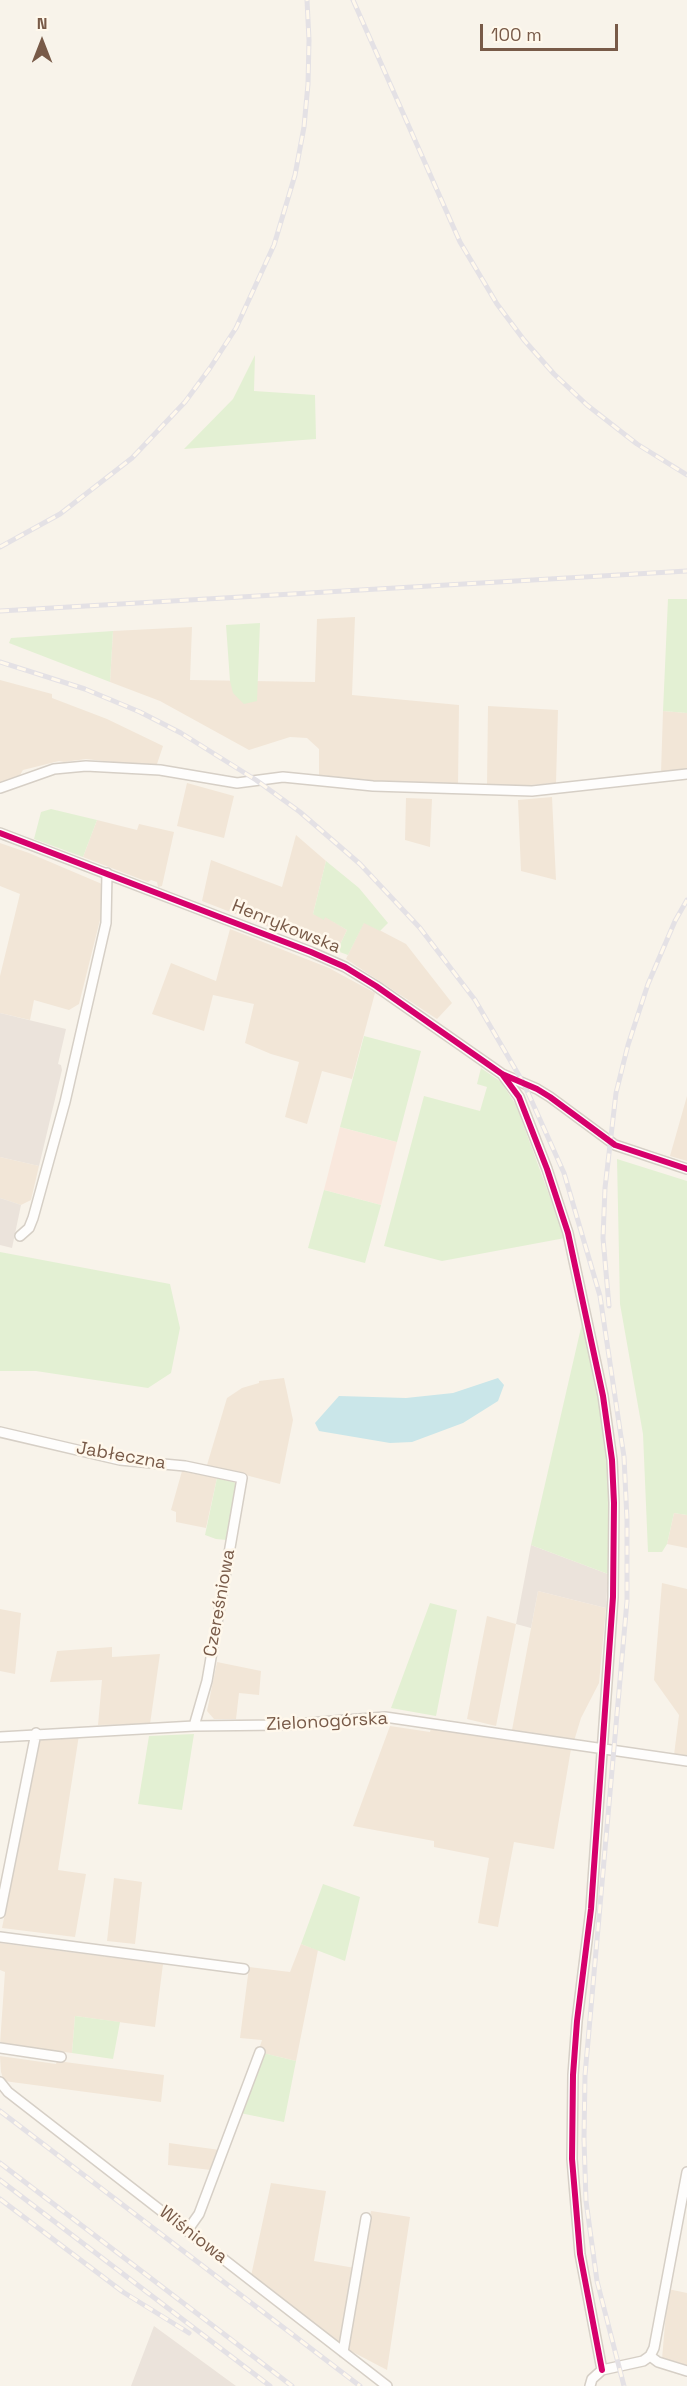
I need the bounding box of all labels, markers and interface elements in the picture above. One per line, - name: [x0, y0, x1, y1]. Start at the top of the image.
- north arrow: [12, 12, 72, 72]
- scale bar: [483, 12, 621, 50]
- text: N: [37, 13, 47, 34]
- text: 100 m: [491, 23, 542, 46]
- street label: Henrykowska: [229, 895, 343, 959]
- street label: Jabłeczna: [74, 1437, 168, 1475]
- street label: Czereśniowa: [200, 1548, 240, 1658]
- street label: Zielonogórska: [266, 1708, 388, 1736]
- street label: Wiśniowa: [155, 2202, 231, 2268]

